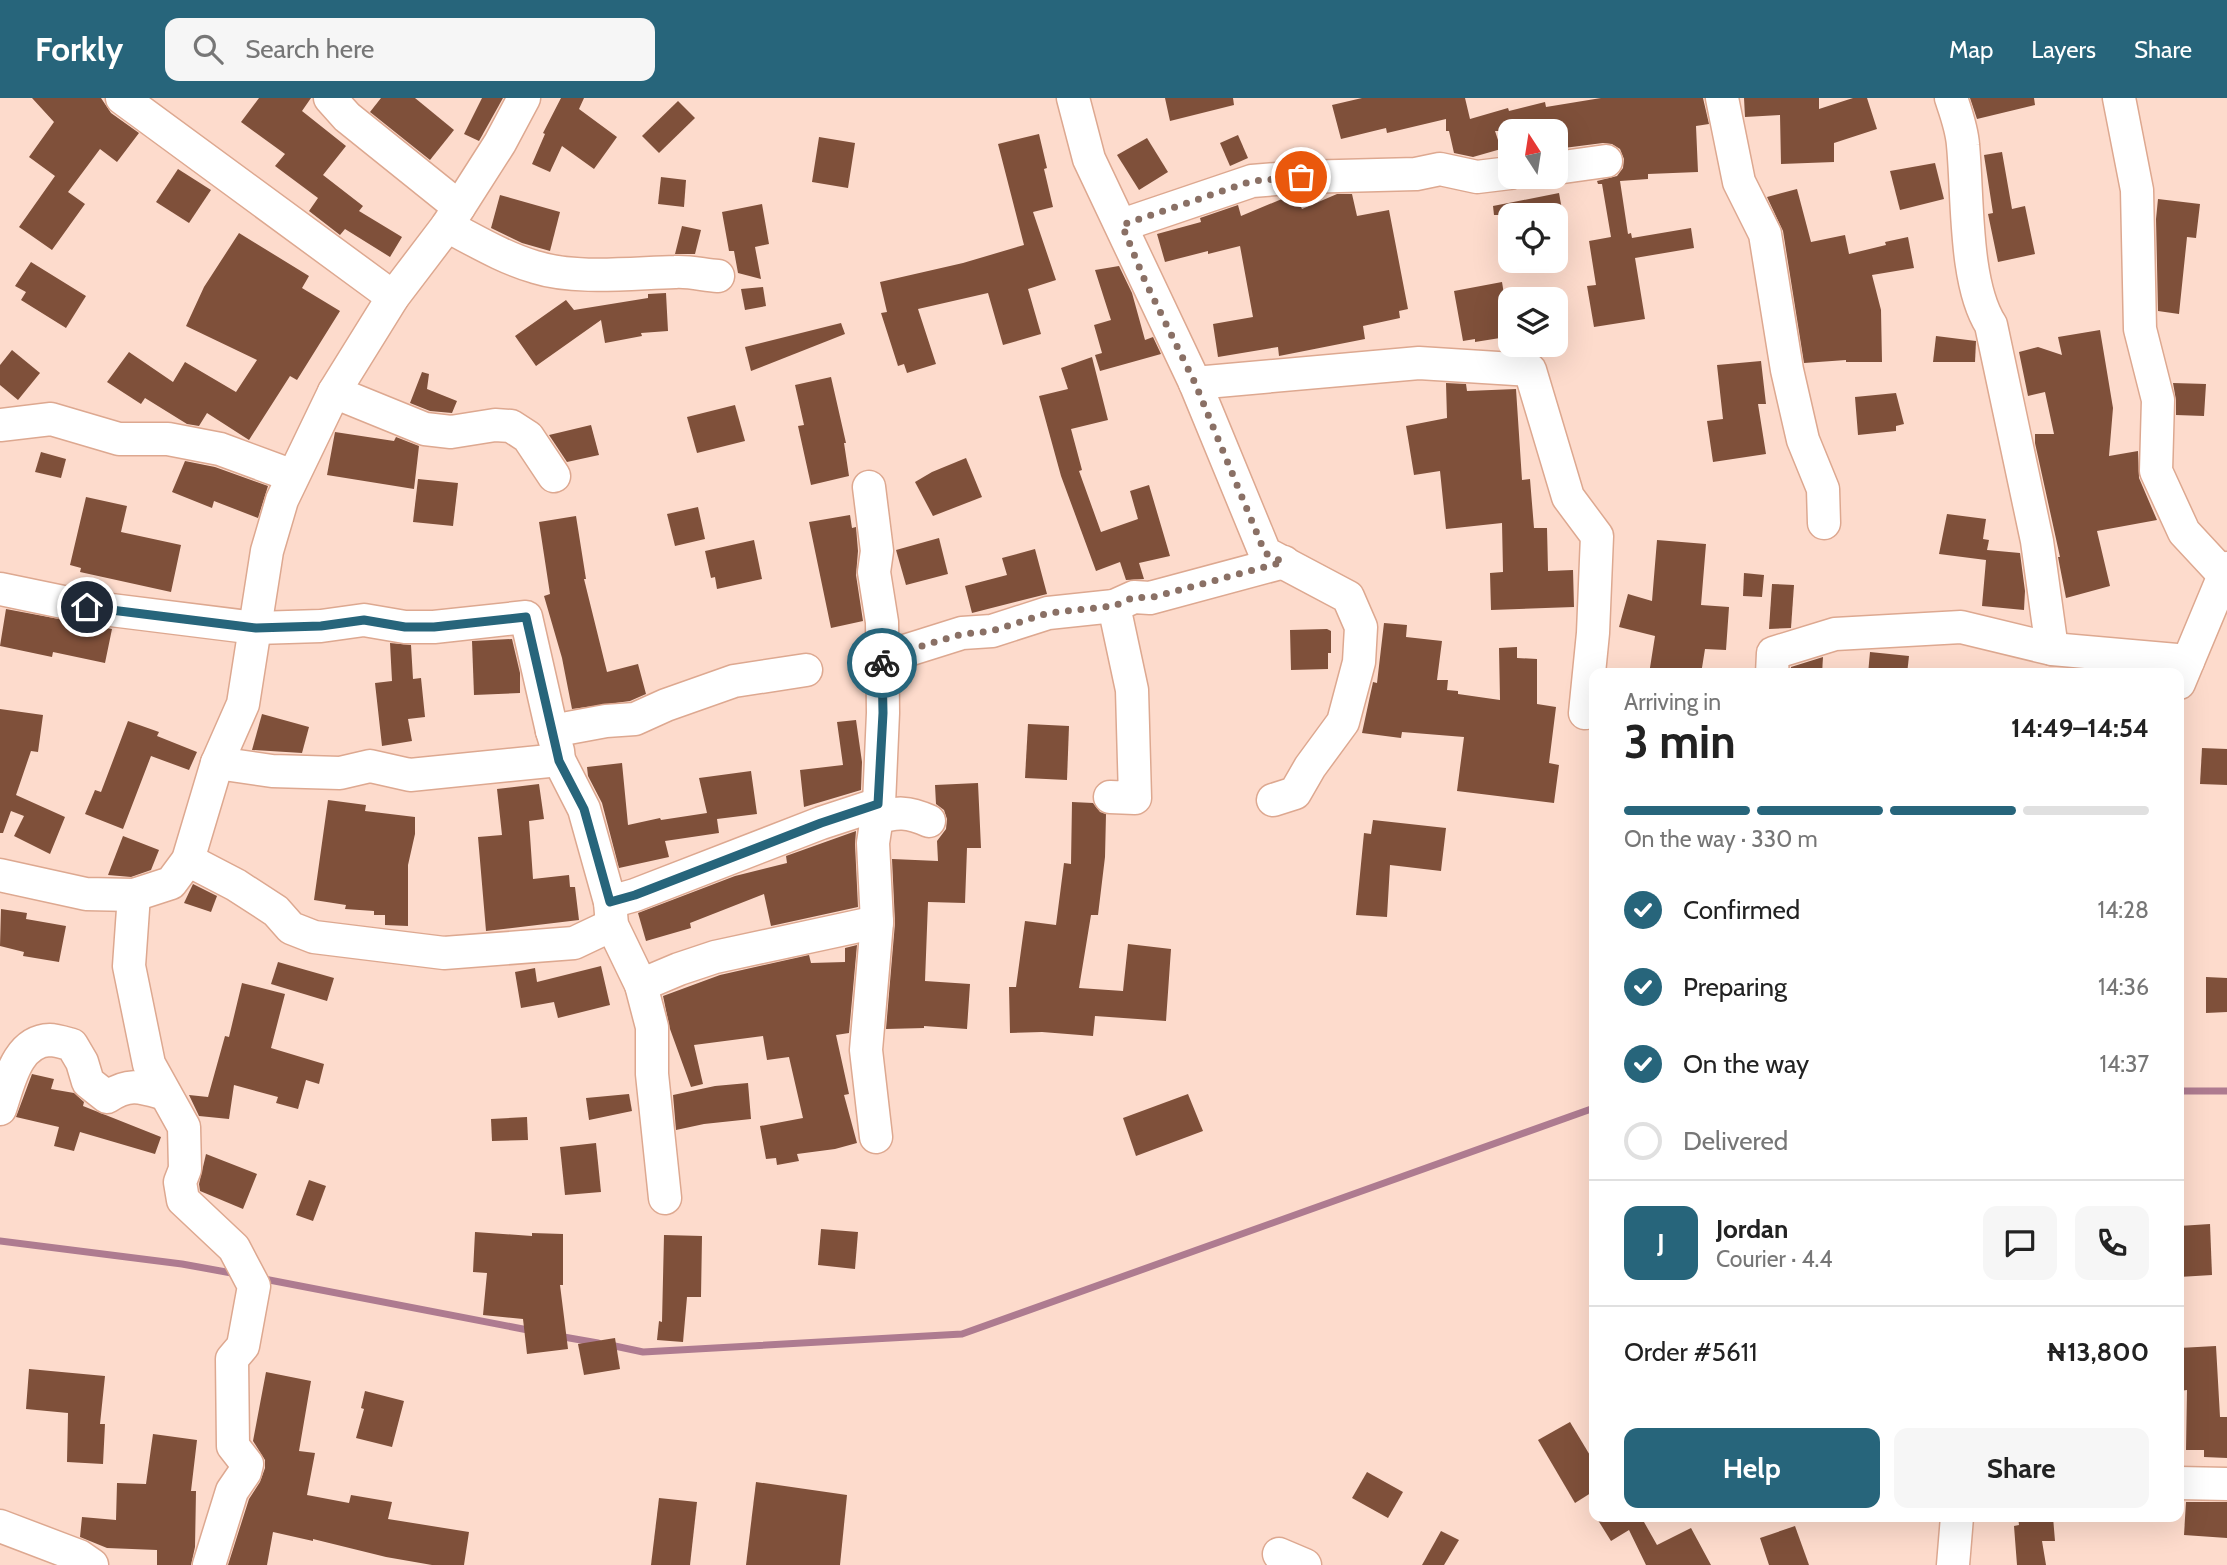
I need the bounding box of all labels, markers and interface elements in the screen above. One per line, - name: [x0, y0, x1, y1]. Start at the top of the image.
- search box: [165, 18, 655, 81]
- text: Forkly: [35, 29, 123, 69]
- icon: search: [189, 30, 227, 68]
- text: Search here: [245, 33, 374, 65]
- text: Map: [1949, 35, 1993, 64]
- text: Layers: [2031, 35, 2096, 64]
- text: Share: [2134, 35, 2192, 64]
- north arrow: [1498, 119, 1568, 189]
- map controls: [1498, 119, 1568, 357]
- pin: [1271, 147, 1331, 207]
- icon: bag: [1282, 158, 1320, 196]
- button: locate: [1498, 203, 1568, 273]
- button: layers: [1498, 287, 1568, 357]
- pin: [57, 577, 117, 637]
- icon: home: [68, 588, 106, 626]
- courier: [847, 628, 917, 698]
- icon: bike: [863, 644, 901, 682]
- text: Arriving in: [1624, 688, 1721, 716]
- text: 14:49–14:54: [2011, 712, 2149, 744]
- text: 3 min: [1624, 714, 1736, 770]
- text: On the way · 330 m: [1624, 825, 1818, 853]
- icon: check: [1624, 891, 1662, 929]
- text: Confirmed: [1683, 894, 1800, 926]
- text: 14:28: [2097, 896, 2149, 924]
- icon: check: [1624, 968, 1662, 1006]
- text: Preparing: [1683, 971, 1787, 1003]
- text: 14:36: [2098, 973, 2149, 1001]
- icon: check: [1624, 1045, 1662, 1083]
- text: On the way: [1683, 1048, 1809, 1080]
- text: 14:37: [2099, 1050, 2149, 1078]
- text: Delivered: [1683, 1125, 1788, 1157]
- button: chat: [1983, 1206, 2057, 1280]
- button: phone: [2075, 1206, 2149, 1280]
- text: Jordan: [1716, 1213, 1788, 1245]
- text: J: [1657, 1227, 1665, 1259]
- text: Courier · 4.4: [1716, 1245, 1833, 1273]
- text: Order #5611: [1624, 1336, 1757, 1368]
- text: ₦13,800: [2046, 1336, 2149, 1368]
- button: Help: [1624, 1428, 1880, 1508]
- button: Share: [1894, 1428, 2149, 1508]

